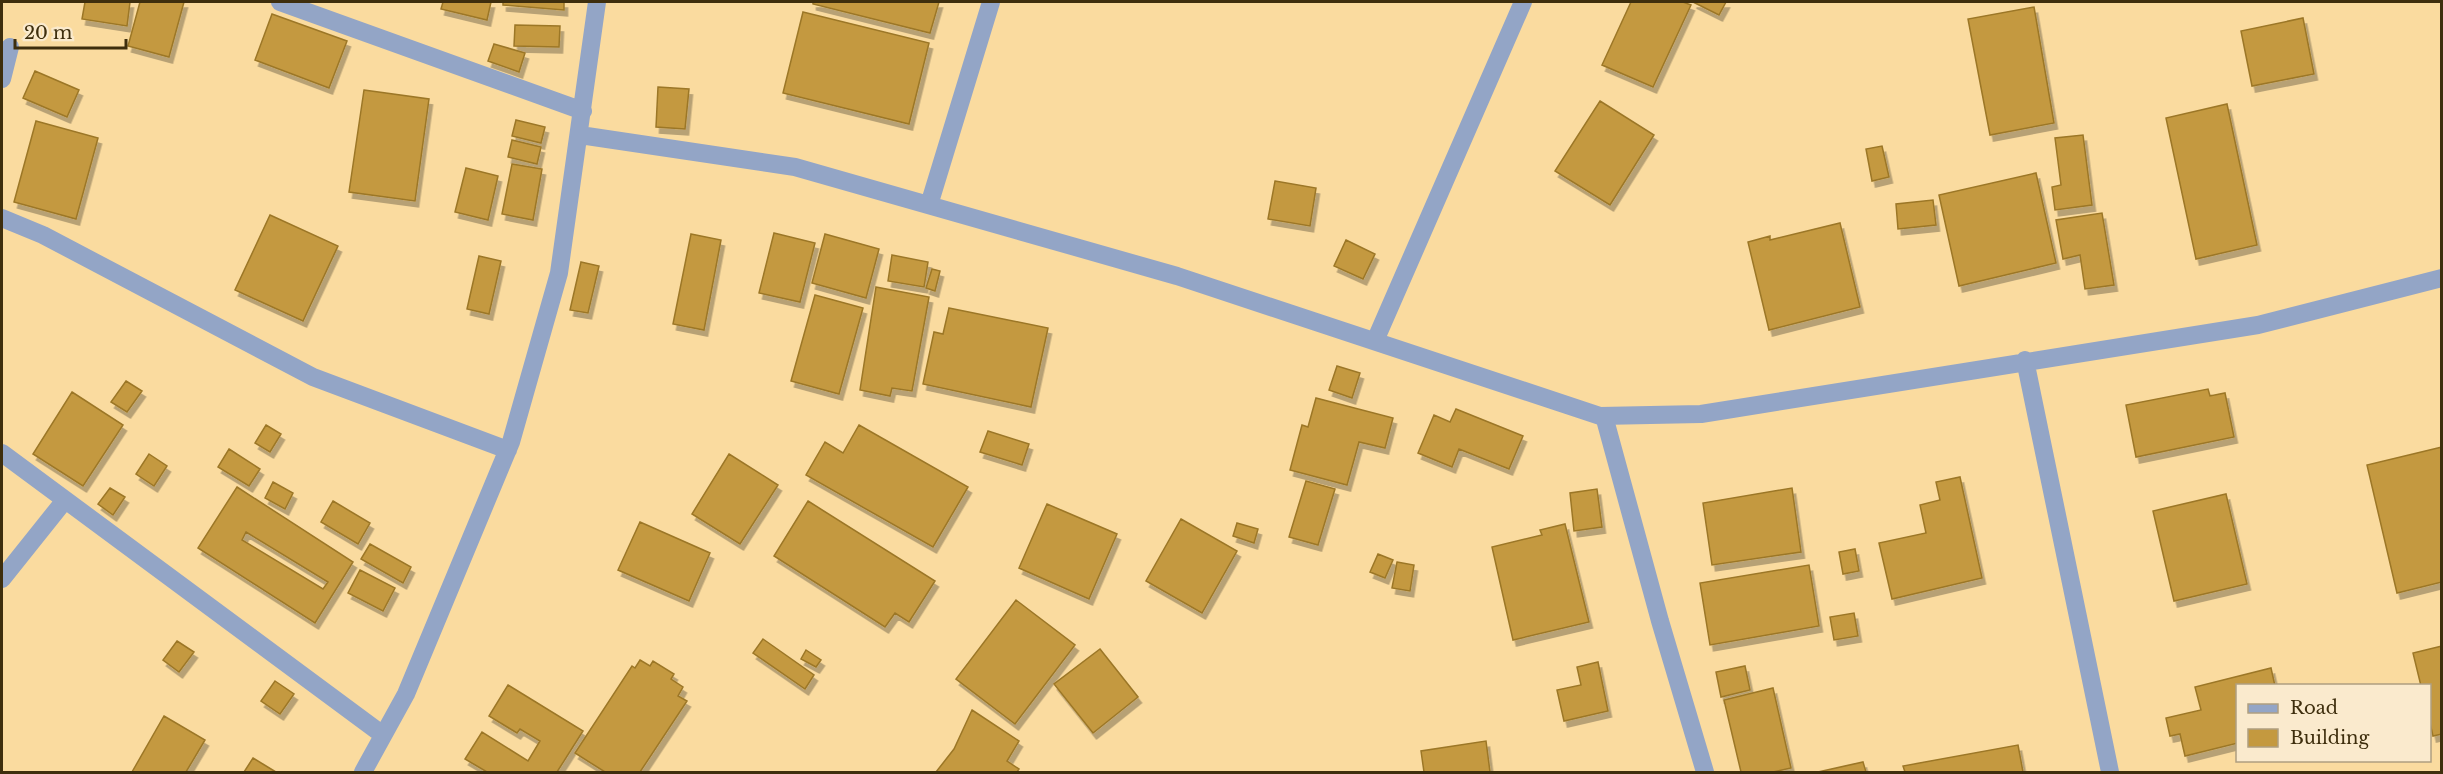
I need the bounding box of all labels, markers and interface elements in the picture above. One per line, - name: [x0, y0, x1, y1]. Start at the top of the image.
- scale bar: [15, 12, 126, 50]
- text: 20 m: [24, 22, 72, 44]
- legend: [2236, 684, 2431, 762]
- text: Road: [2290, 697, 2338, 719]
- text: Building: [2290, 727, 2369, 749]

